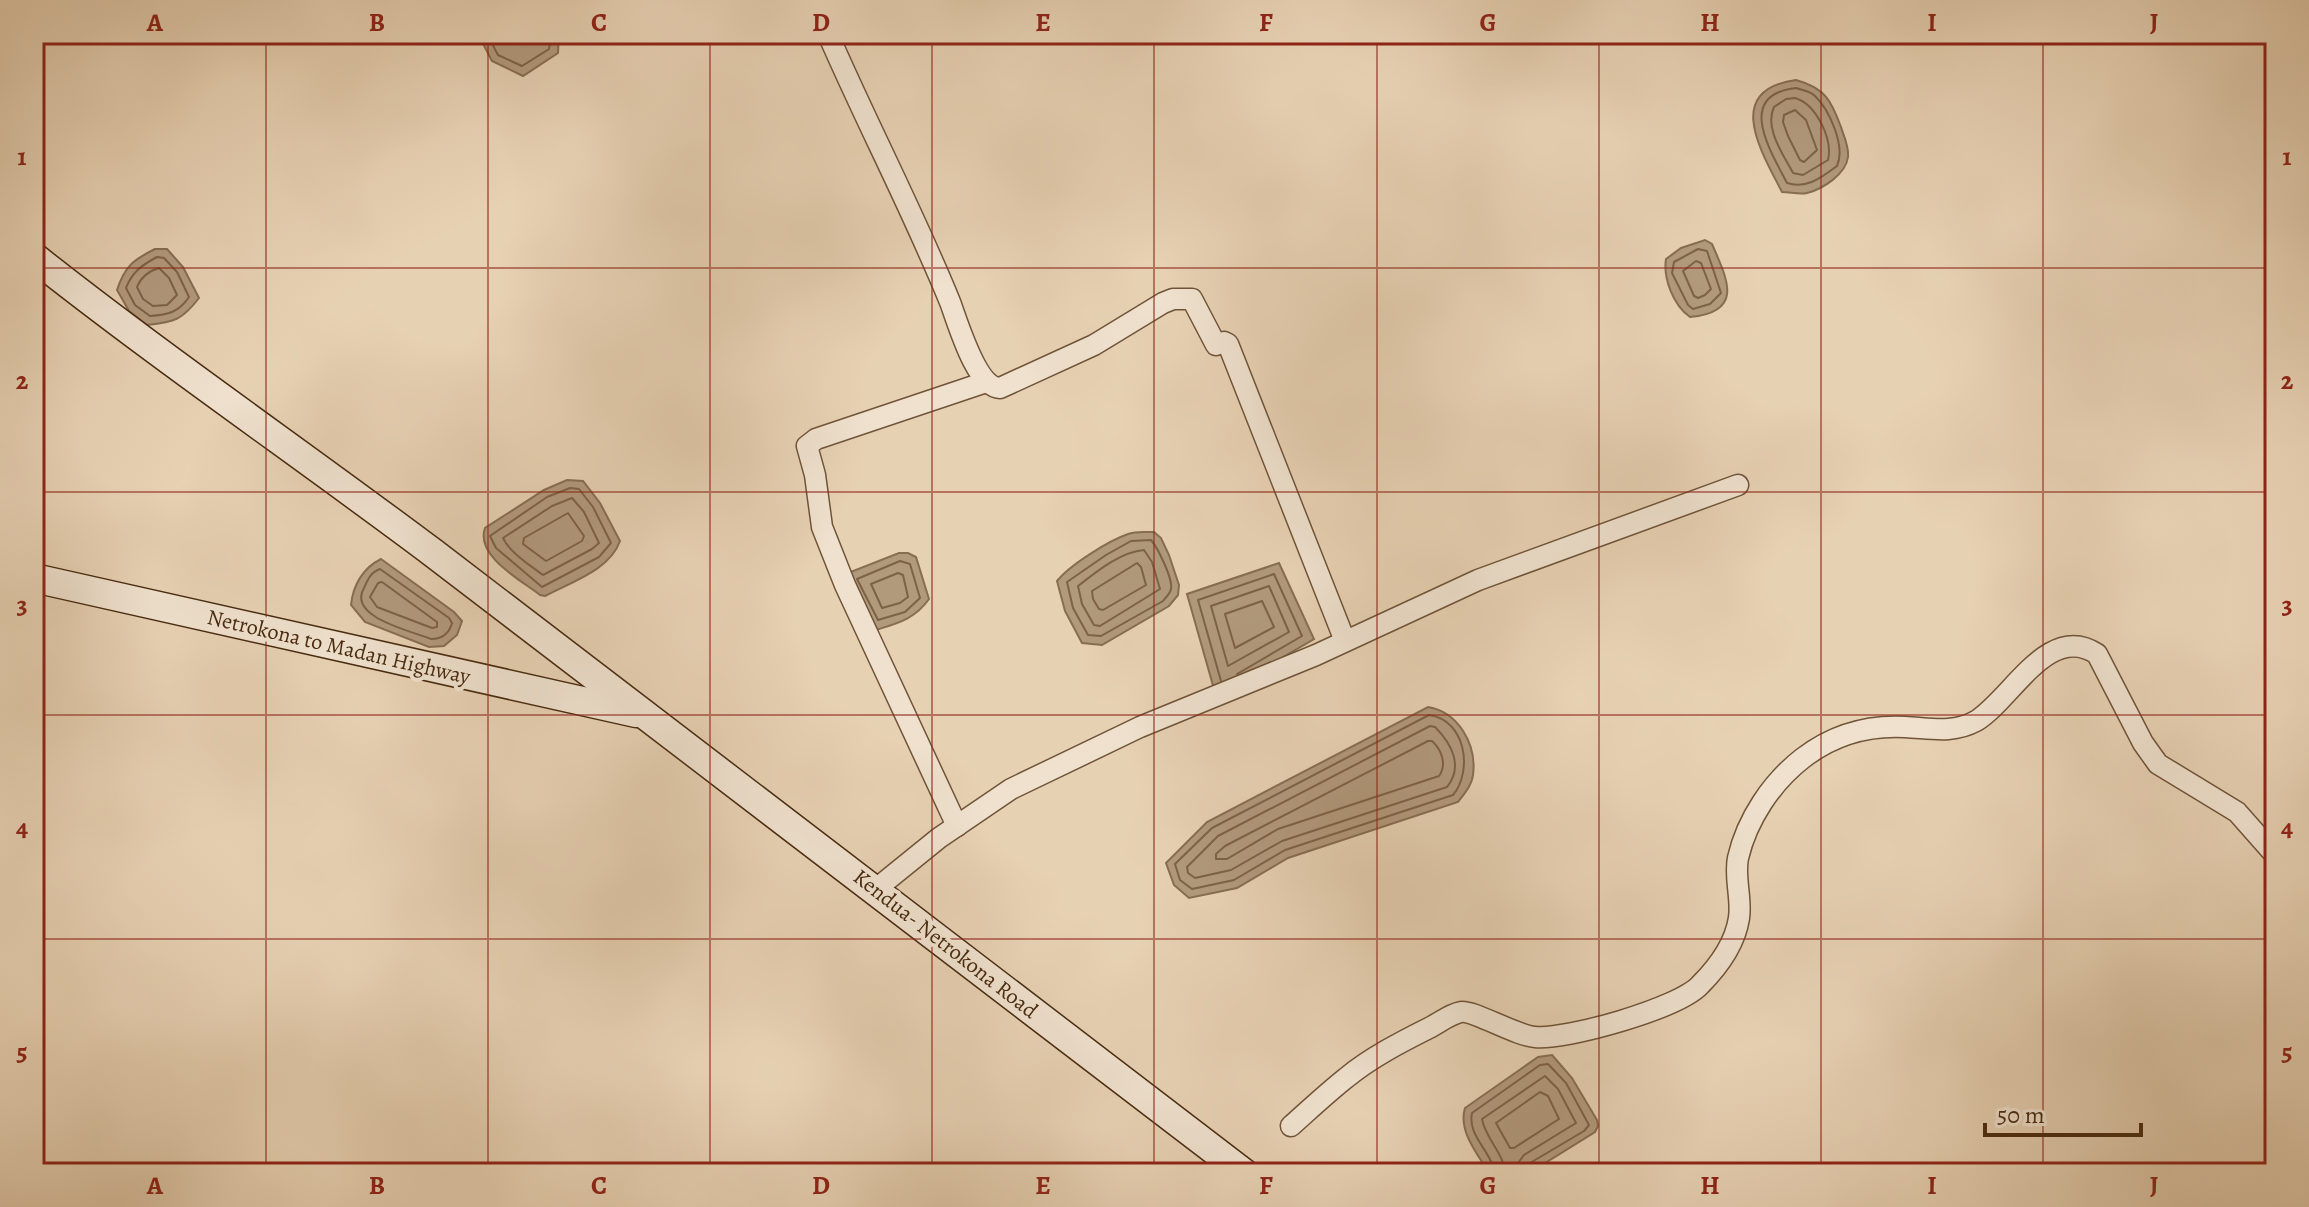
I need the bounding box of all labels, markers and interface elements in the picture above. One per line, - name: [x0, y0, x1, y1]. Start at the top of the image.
- text: A: [146, 5, 164, 40]
- text: B: [369, 5, 385, 40]
- text: C: [591, 5, 607, 40]
- text: D: [812, 5, 830, 40]
- text: E: [1035, 5, 1051, 40]
- text: F: [1259, 5, 1273, 40]
- text: G: [1479, 5, 1497, 40]
- text: H: [1700, 5, 1720, 40]
- text: I: [1927, 5, 1937, 40]
- text: J: [2150, 5, 2158, 40]
- text: 1: [17, 139, 27, 174]
- text: 1: [2282, 139, 2292, 174]
- text: 2: [16, 363, 29, 398]
- text: 2: [2281, 363, 2294, 398]
- text: 3: [16, 587, 28, 622]
- text: 3: [2281, 587, 2293, 622]
- street label: Netrokona to Madan Highway: [204, 602, 473, 692]
- text: 4: [16, 810, 28, 845]
- text: 4: [2281, 810, 2293, 845]
- street label: Kendua- Netrokona Road: [847, 862, 1044, 1026]
- text: 5: [16, 1034, 28, 1069]
- text: 5: [2281, 1034, 2293, 1069]
- scale bar: [1985, 1087, 2141, 1137]
- text: 50 m: [1997, 1099, 2045, 1131]
- text: A: [146, 1168, 164, 1203]
- text: B: [369, 1168, 385, 1203]
- text: C: [591, 1168, 607, 1203]
- text: D: [812, 1168, 830, 1203]
- text: E: [1035, 1168, 1051, 1203]
- text: F: [1259, 1168, 1273, 1203]
- text: G: [1479, 1168, 1497, 1203]
- text: H: [1700, 1168, 1720, 1203]
- text: I: [1927, 1168, 1937, 1203]
- text: J: [2150, 1168, 2158, 1203]

